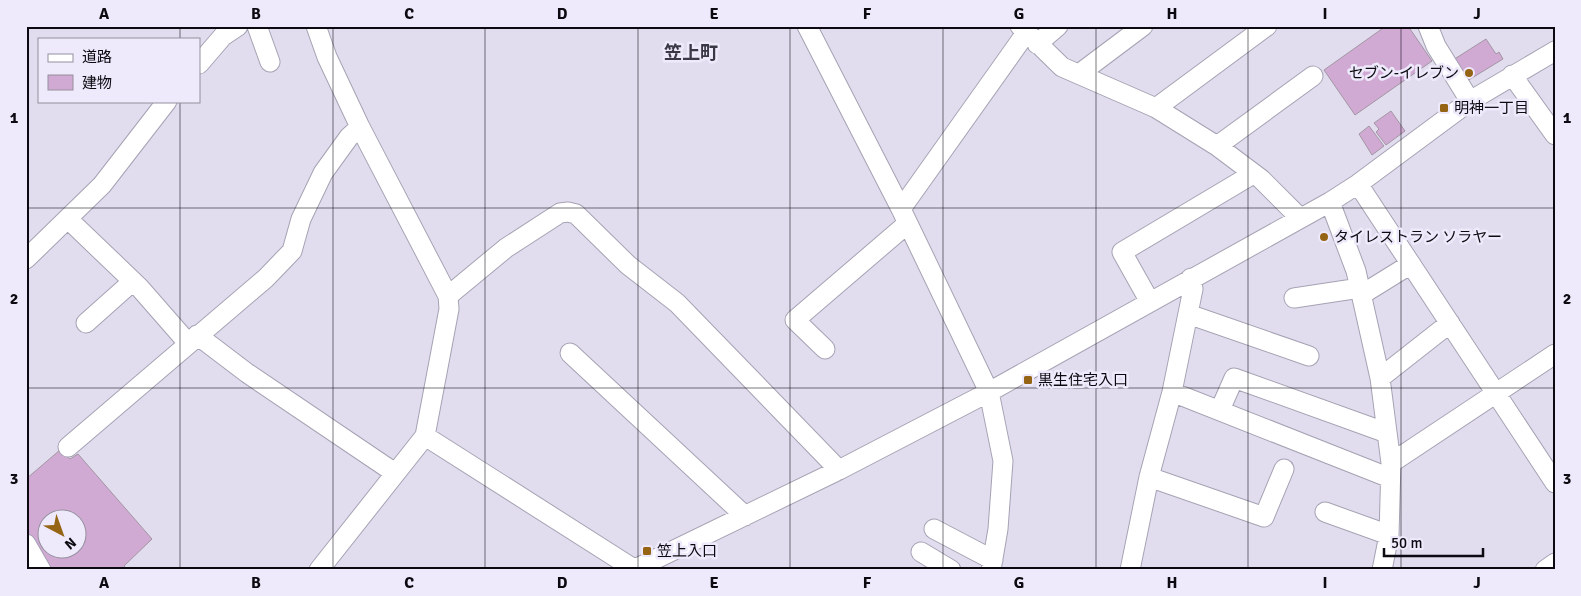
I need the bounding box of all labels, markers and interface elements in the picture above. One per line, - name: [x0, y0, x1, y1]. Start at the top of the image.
- text: A: [99, 4, 110, 24]
- text: B: [251, 4, 261, 24]
- text: C: [404, 4, 414, 24]
- text: D: [557, 4, 568, 24]
- text: E: [709, 4, 719, 24]
- text: F: [863, 4, 872, 24]
- text: G: [1014, 4, 1024, 24]
- text: H: [1167, 4, 1177, 24]
- text: I: [1322, 4, 1328, 24]
- text: J: [1473, 4, 1481, 24]
- legend: [38, 38, 200, 102]
- district label: 笠上町: [664, 42, 718, 64]
- text: 道路: [82, 48, 112, 66]
- place label: セブン-イレブン: [1349, 64, 1459, 82]
- marker: セブン-イレブン: [1463, 67, 1475, 79]
- text: 建物: [82, 74, 112, 92]
- place label: 明神一丁目: [1454, 99, 1529, 117]
- marker: 明神一丁目: [1438, 102, 1450, 114]
- text: 1: [10, 108, 19, 128]
- text: 1: [1563, 108, 1572, 128]
- place label: タイレストラン ソラヤー: [1334, 228, 1502, 246]
- marker: タイレストラン ソラヤー: [1318, 231, 1330, 243]
- text: 2: [10, 289, 18, 309]
- text: 2: [1563, 289, 1571, 309]
- place label: 黒生住宅入口: [1038, 371, 1128, 389]
- marker: 黒生住宅入口: [1022, 374, 1034, 386]
- text: 3: [10, 469, 18, 489]
- text: 3: [1563, 469, 1571, 489]
- north arrow: [38, 508, 88, 558]
- scale bar: [1384, 526, 1482, 558]
- text: N: [61, 534, 79, 553]
- text: 50 m: [1391, 534, 1422, 552]
- place label: 笠上入口: [657, 542, 717, 560]
- marker: 笠上入口: [641, 545, 653, 557]
- text: A: [99, 573, 110, 593]
- text: B: [251, 573, 261, 593]
- text: C: [404, 573, 414, 593]
- text: D: [557, 573, 568, 593]
- text: E: [709, 573, 719, 593]
- text: F: [863, 573, 872, 593]
- text: G: [1014, 573, 1024, 593]
- text: H: [1167, 573, 1177, 593]
- text: I: [1322, 573, 1328, 593]
- text: J: [1473, 573, 1481, 593]

